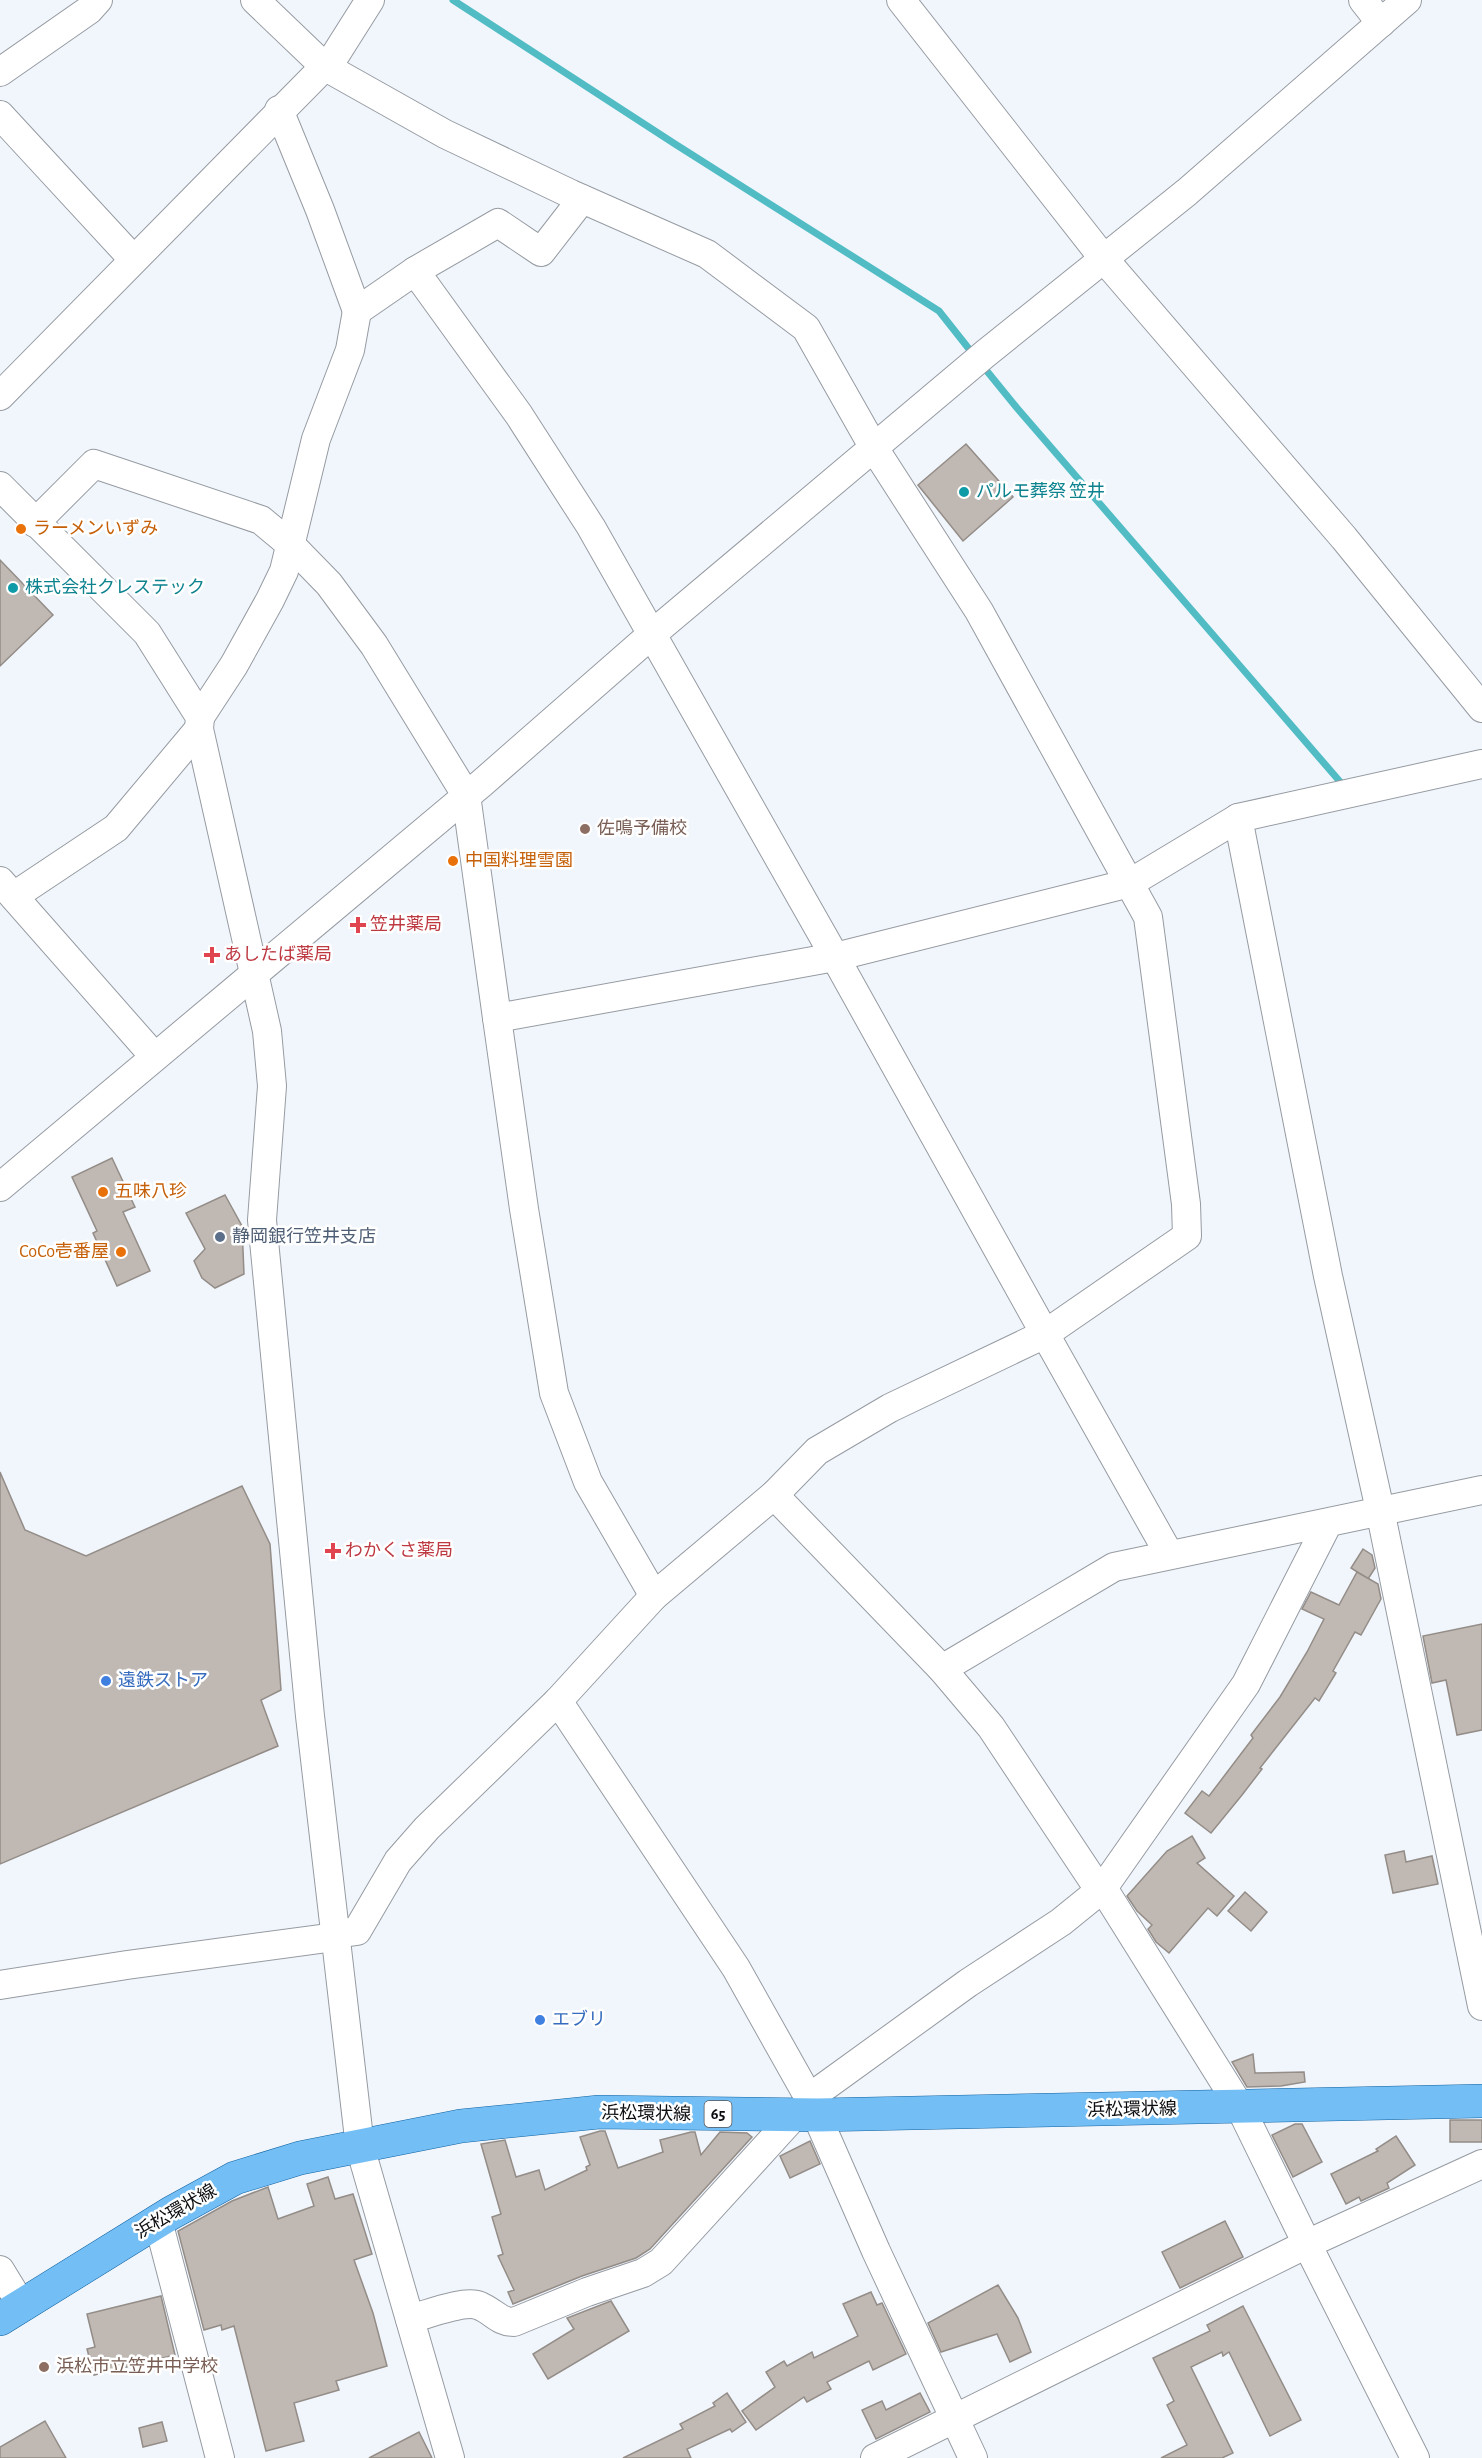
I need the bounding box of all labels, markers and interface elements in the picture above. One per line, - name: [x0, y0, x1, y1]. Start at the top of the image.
- place label: パルモ葬祭 笠井: [976, 481, 1105, 501]
- marker: パルモ葬祭 笠井: [957, 485, 971, 499]
- place label: ラーメンいずみ: [33, 519, 158, 538]
- marker: ラーメンいずみ: [14, 522, 28, 536]
- place label: 株式会社クレステック: [25, 578, 205, 597]
- marker: 株式会社クレステック: [6, 581, 20, 595]
- place label: 佐鳴予備校: [597, 818, 687, 838]
- marker: 佐鳴予備校: [578, 822, 592, 836]
- place label: 中国料理雪園: [465, 850, 573, 870]
- marker: 中国料理雪園: [446, 854, 460, 868]
- place label: 笠井薬局: [370, 914, 442, 934]
- marker: 笠井薬局: [351, 918, 365, 932]
- place label: あしたば薬局: [224, 945, 332, 964]
- marker: あしたば薬局: [205, 948, 219, 962]
- place label: 五味八珍: [115, 1182, 187, 1201]
- marker: 五味八珍: [96, 1185, 110, 1199]
- place label: 静岡銀行笠井支店: [232, 1226, 376, 1246]
- marker: 静岡銀行笠井支店: [213, 1230, 227, 1244]
- place label: CoCo壱番屋: [19, 1242, 109, 1261]
- marker: CoCo壱番屋: [114, 1245, 128, 1259]
- place label: わかくさ薬局: [345, 1541, 453, 1560]
- marker: わかくさ薬局: [326, 1544, 340, 1558]
- place label: 遠鉄ストア: [118, 1671, 208, 1690]
- marker: 遠鉄ストア: [99, 1674, 113, 1688]
- place label: エブリ: [552, 2009, 606, 2029]
- marker: エブリ: [533, 2013, 547, 2027]
- street label: 浜松環状線: [1087, 2098, 1177, 2120]
- road number: 65: [704, 2101, 732, 2127]
- street label: 浜松環状線: [601, 2102, 691, 2124]
- street label: 浜松環状線: [132, 2180, 219, 2242]
- place label: 浜松市立笠井中学校: [56, 2356, 218, 2376]
- marker: 浜松市立笠井中学校: [37, 2360, 51, 2374]

